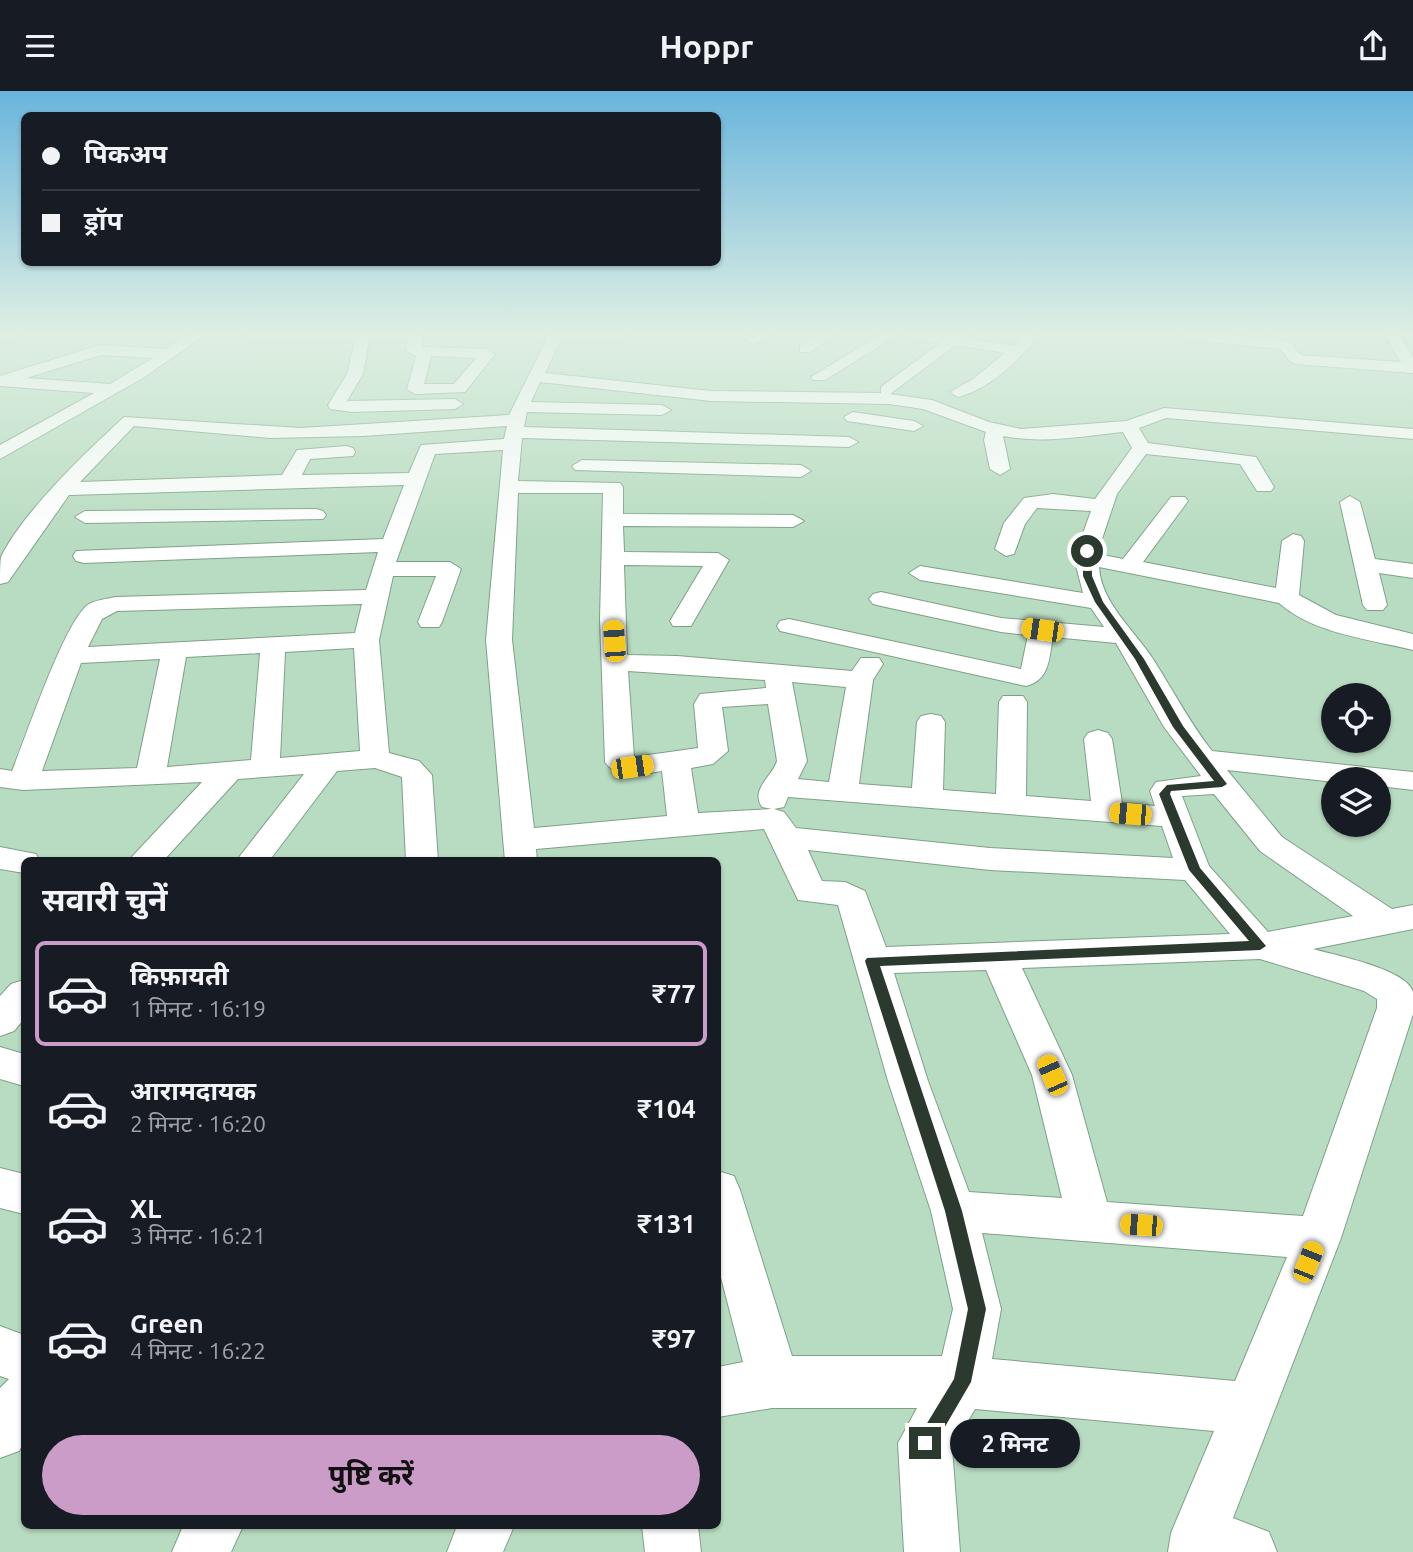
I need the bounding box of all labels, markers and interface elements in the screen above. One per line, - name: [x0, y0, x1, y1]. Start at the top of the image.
- icon: menu: [21, 27, 59, 65]
- icon: share: [1354, 27, 1392, 65]
- text: Hoppr: [660, 28, 753, 64]
- text: पिकअप: [84, 139, 167, 168]
- text: ड्रॉप: [84, 206, 122, 235]
- route start: [1071, 535, 1103, 567]
- car: [1020, 617, 1065, 643]
- car: [603, 619, 626, 663]
- map controls: [1321, 683, 1391, 837]
- button: locate: [1321, 683, 1391, 753]
- car: [610, 754, 655, 780]
- button: layers: [1321, 767, 1391, 837]
- car: [1109, 802, 1152, 826]
- text: सवारी चुनें: [42, 881, 167, 917]
- text: किफ़ायती: [130, 961, 229, 990]
- icon: car: [46, 962, 109, 1025]
- text: ₹77: [652, 979, 696, 1008]
- text: 1 मिनट · 16:19: [130, 996, 266, 1021]
- car: [1034, 1052, 1071, 1098]
- text: आरामदायक: [130, 1076, 256, 1105]
- icon: car: [46, 1077, 109, 1140]
- text: ₹104: [637, 1094, 696, 1123]
- text: 2 मिनट · 16:20: [130, 1111, 266, 1136]
- icon: car: [46, 1192, 109, 1255]
- text: XL: [130, 1194, 161, 1223]
- text: ₹131: [637, 1209, 696, 1238]
- car: [1120, 1213, 1163, 1237]
- text: 3 मिनट · 16:21: [130, 1223, 266, 1248]
- car: [1291, 1239, 1326, 1285]
- icon: car: [46, 1307, 109, 1370]
- text: Green: [130, 1309, 204, 1338]
- text: ₹97: [652, 1324, 696, 1353]
- text: 4 मिनट · 16:22: [130, 1338, 266, 1363]
- callout: 2 मिनट: [950, 1419, 1079, 1467]
- route end: [909, 1427, 941, 1459]
- text: 2 मिनट: [982, 1431, 1048, 1456]
- button: पुष्टि करें: [42, 1435, 700, 1515]

